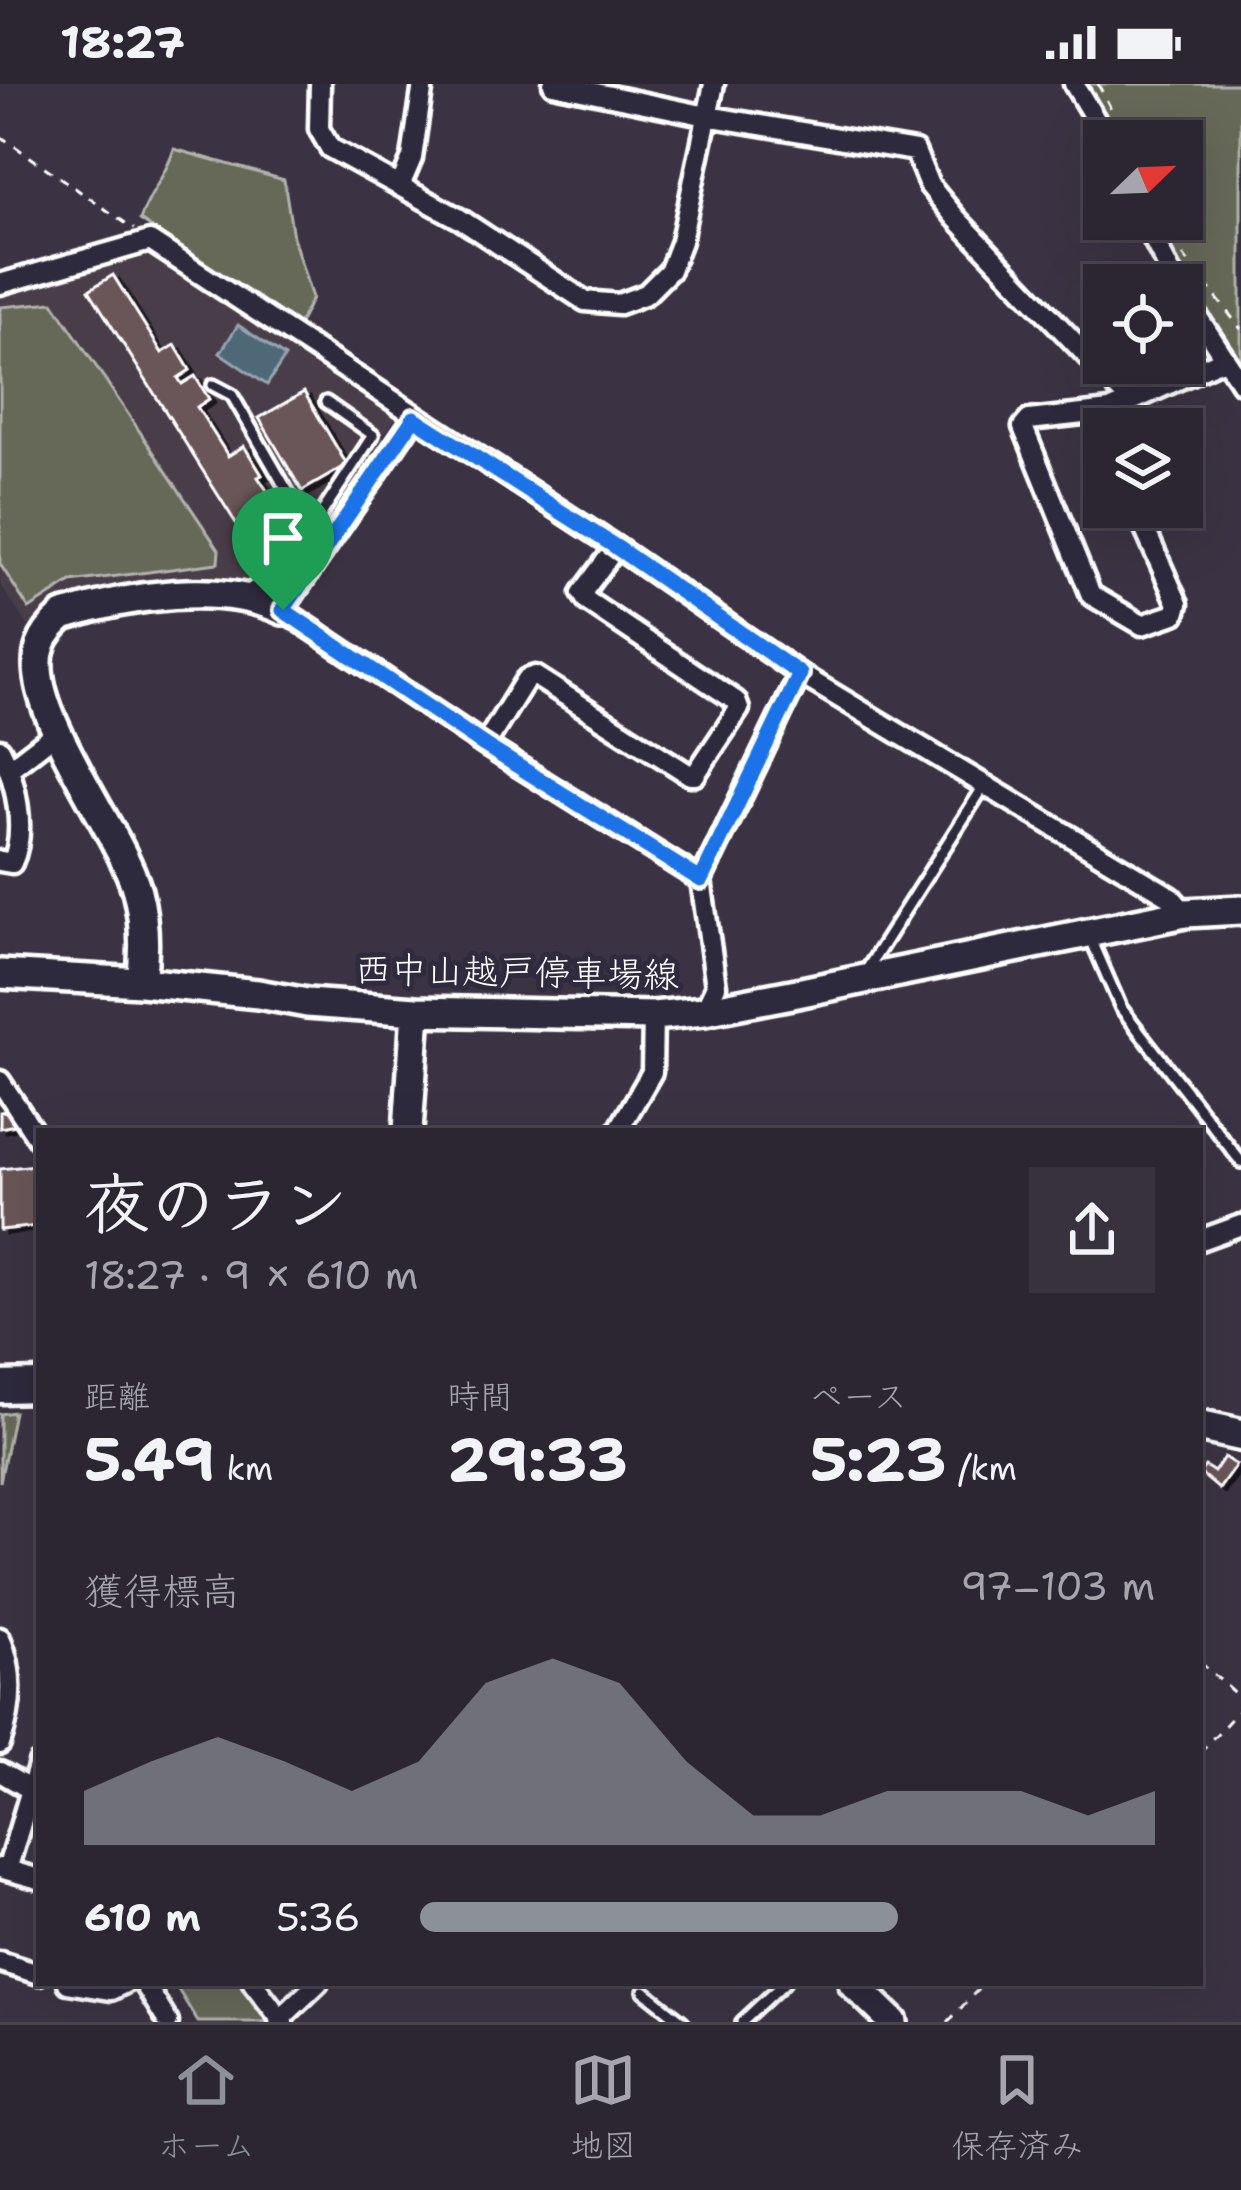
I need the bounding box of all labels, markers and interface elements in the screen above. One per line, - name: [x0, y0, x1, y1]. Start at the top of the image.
- text: 18:27: [60, 12, 185, 72]
- north arrow: [1083, 120, 1203, 240]
- map controls: [1083, 120, 1203, 528]
- button: locate: [1083, 264, 1203, 384]
- button: layers: [1083, 408, 1203, 528]
- pin: [232, 487, 334, 610]
- icon: arrive: [250, 505, 316, 571]
- street label: 西中山越戸停車場線: [355, 945, 679, 999]
- text: 夜のラン: [84, 1160, 348, 1248]
- button: share: [1029, 1167, 1155, 1293]
- text: 18:27 · 9 × 610 m: [84, 1249, 418, 1301]
- text: 距離: [84, 1374, 150, 1419]
- text: 時間: [447, 1374, 513, 1419]
- text: ペース: [810, 1374, 907, 1419]
- text: 5.49: [84, 1419, 215, 1499]
- text: 29:33: [447, 1419, 628, 1499]
- text: 5:23: [810, 1419, 947, 1499]
- text: km: [215, 1446, 273, 1491]
- text: /km: [947, 1446, 1017, 1491]
- text: 97–103 m: [961, 1560, 1155, 1612]
- text: 獲得標高: [84, 1565, 240, 1617]
- text: 610 m: [84, 1891, 201, 1943]
- text: 5:36: [276, 1891, 361, 1943]
- tab: ホーム: [158, 2047, 255, 2168]
- tab: 地図: [570, 2047, 636, 2168]
- tab: 保存済み: [951, 2047, 1083, 2168]

